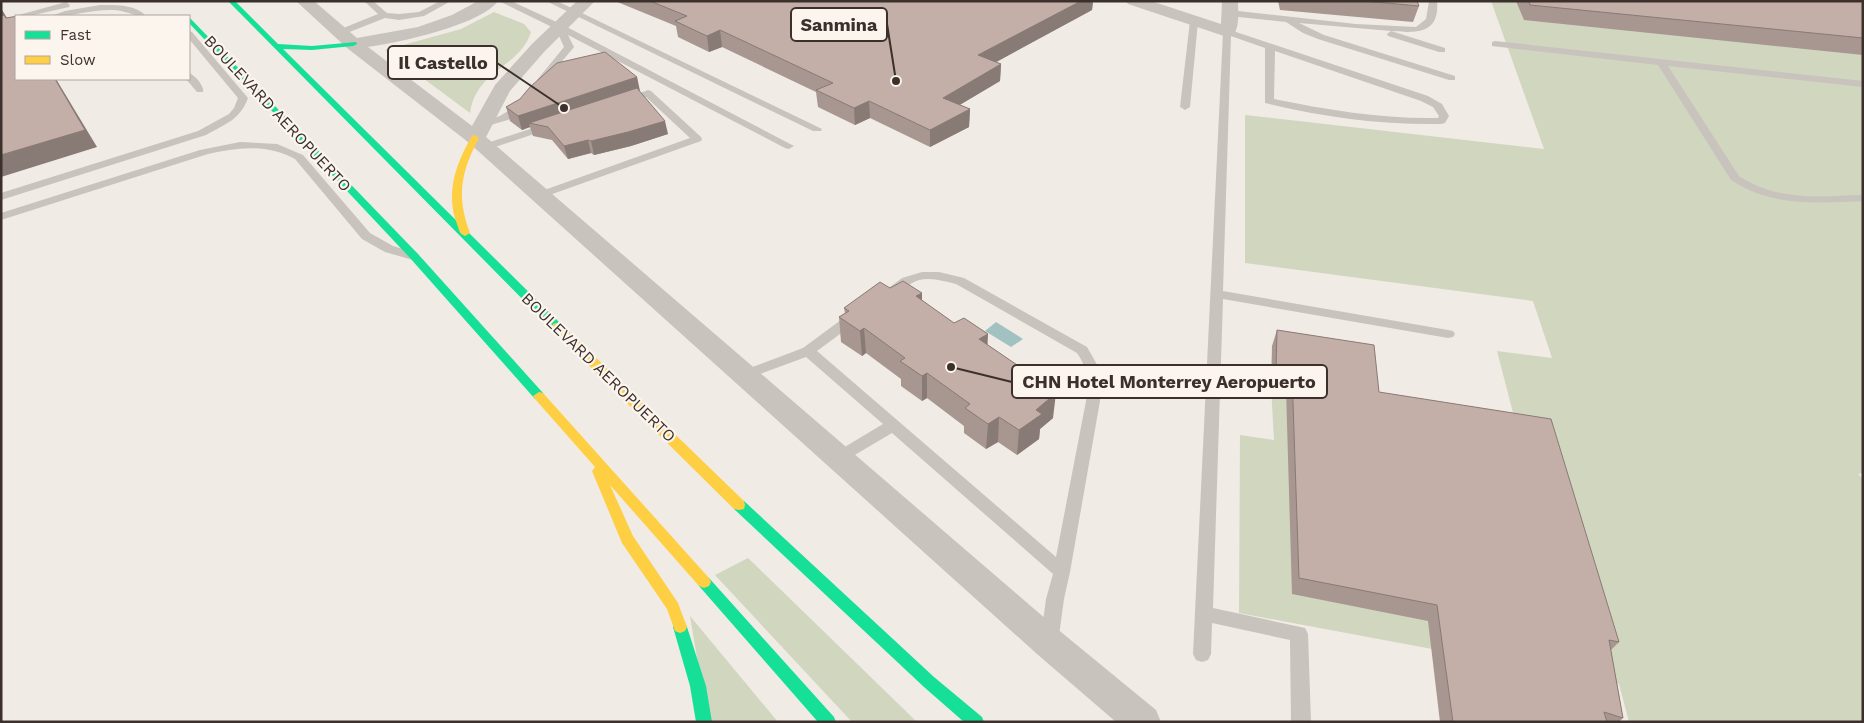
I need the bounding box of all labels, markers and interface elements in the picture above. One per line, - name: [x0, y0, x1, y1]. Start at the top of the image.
- callout: Sanmina: [791, 8, 887, 41]
- text: Sanmina: [801, 14, 878, 35]
- legend: [15, 15, 190, 80]
- text: Fast: [60, 26, 92, 44]
- street label: BOULEVARD AEROPUERTO: [200, 31, 355, 195]
- callout: Il Castello: [388, 46, 497, 79]
- text: Slow: [60, 51, 96, 69]
- text: Il Castello: [398, 52, 488, 73]
- street label: BOULEVARD AEROPUERTO: [518, 289, 680, 446]
- callout: CHN Hotel Monterrey Aeropuerto: [1012, 365, 1327, 398]
- text: CHN Hotel Monterrey Aeropuerto: [1022, 371, 1316, 392]

